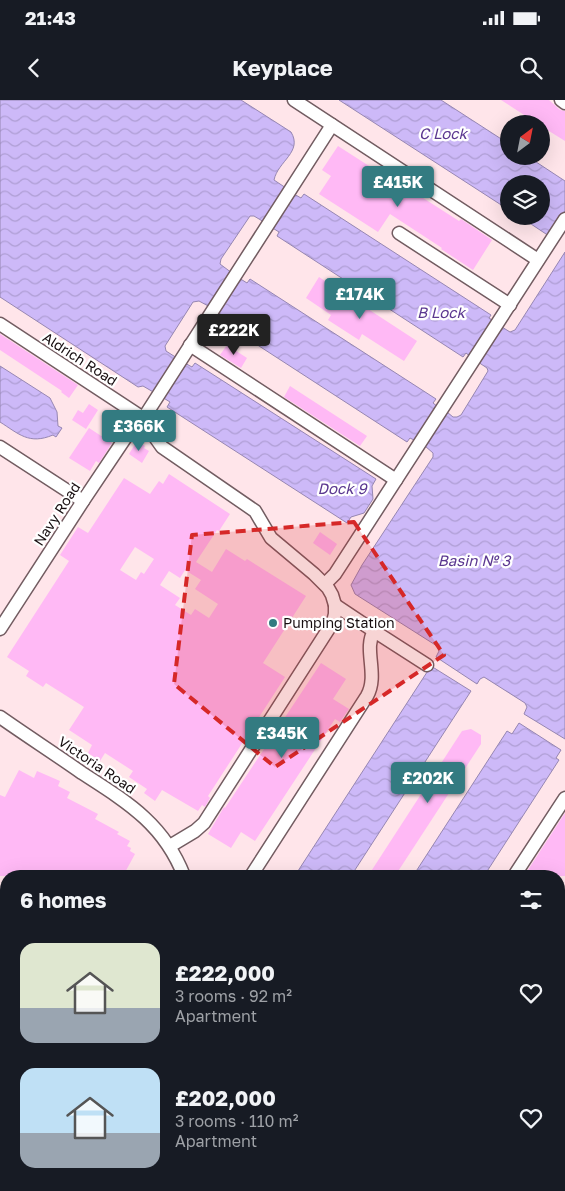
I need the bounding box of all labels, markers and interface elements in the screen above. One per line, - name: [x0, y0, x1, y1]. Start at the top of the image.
- text: 21:43: [25, 6, 76, 29]
- icon: back: [20, 54, 48, 82]
- text: Keyplace: [232, 54, 333, 81]
- icon: search: [517, 54, 545, 82]
- north arrow: [500, 115, 550, 165]
- map controls: [500, 115, 550, 225]
- water label: C Lock: [419, 124, 469, 142]
- pin: £415K: [363, 166, 433, 208]
- text: £415K: [373, 172, 423, 192]
- button: layers: [500, 175, 550, 225]
- pin: £174K: [325, 278, 395, 320]
- text: £174K: [335, 284, 385, 304]
- water label: B Lock: [417, 303, 466, 321]
- pin: £222K: [199, 314, 269, 356]
- text: £222K: [208, 320, 260, 340]
- street label: Aldrich Road: [40, 328, 121, 389]
- pin: £366K: [104, 410, 174, 452]
- text: £366K: [113, 416, 165, 436]
- street label: Navy Road: [30, 479, 83, 549]
- water label: Dock 9: [318, 479, 368, 497]
- water label: Basin № 3: [438, 551, 511, 569]
- place label: Pumping Station: [283, 614, 395, 631]
- marker: Pumping Station: [267, 617, 279, 629]
- pin: £345K: [247, 716, 317, 759]
- text: £345K: [256, 723, 308, 743]
- street label: Victoria Road: [55, 732, 139, 797]
- pin: £202K: [393, 762, 463, 804]
- text: £202K: [402, 768, 454, 788]
- icon: filters: [517, 886, 545, 914]
- text: 6 homes: [20, 887, 106, 913]
- text: £222,000: [175, 960, 275, 986]
- icon: home: [60, 963, 120, 1023]
- icon: heart: [517, 979, 545, 1007]
- text: 3 rooms · 92 m²: [175, 986, 292, 1006]
- text: Apartment: [175, 1006, 257, 1026]
- text: £202,000: [175, 1085, 276, 1111]
- icon: home: [60, 1088, 120, 1148]
- icon: heart: [517, 1104, 545, 1132]
- text: 3 rooms · 110 m²: [175, 1111, 298, 1131]
- text: Apartment: [175, 1131, 257, 1151]

